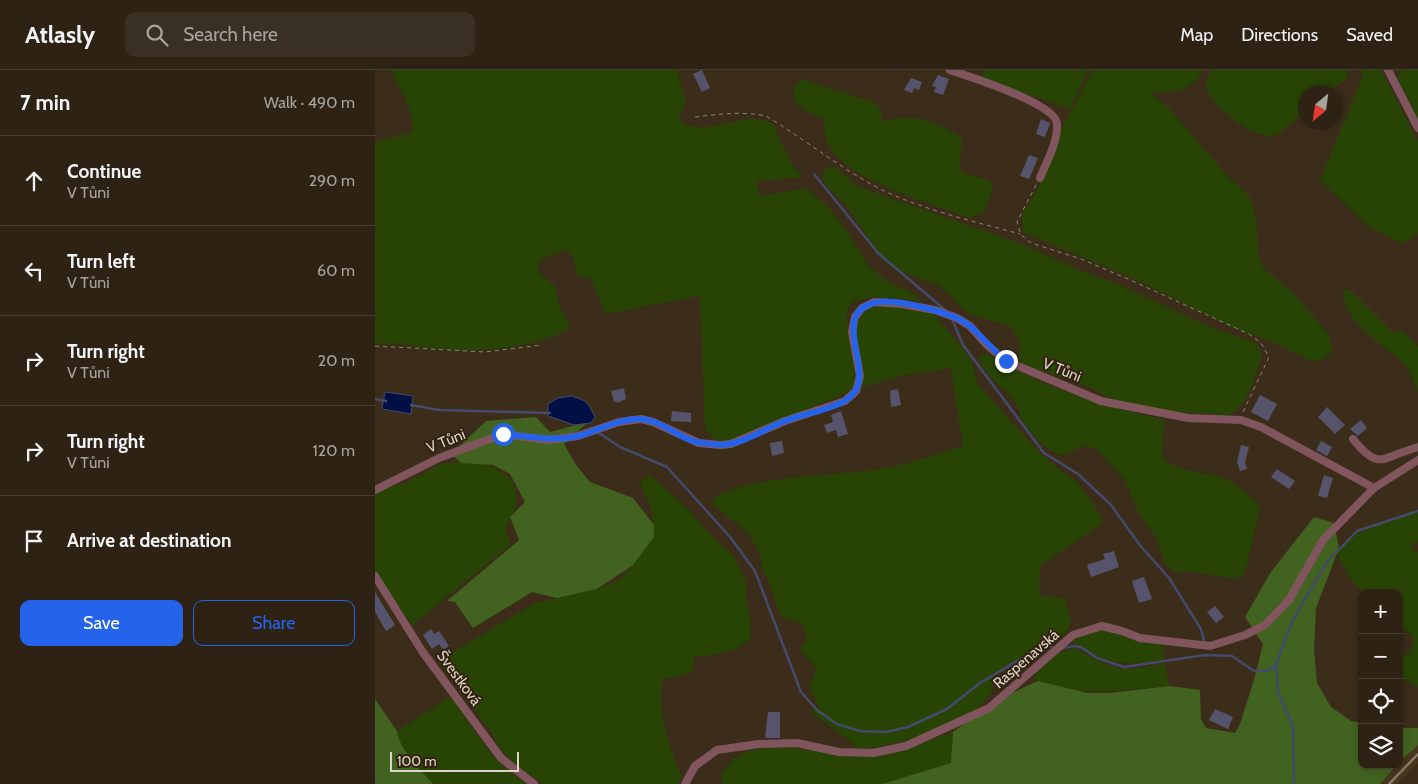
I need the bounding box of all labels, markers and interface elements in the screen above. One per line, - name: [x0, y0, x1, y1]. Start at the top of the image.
- search box: [125, 12, 475, 57]
- text: Atlasly: [25, 20, 95, 49]
- icon: search: [143, 21, 171, 49]
- text: Search here: [183, 23, 278, 46]
- text: Map: [1180, 24, 1213, 46]
- text: Directions: [1241, 24, 1318, 46]
- text: Saved: [1346, 24, 1393, 46]
- north arrow: [1298, 85, 1343, 130]
- text: 7 min: [20, 90, 70, 115]
- text: Walk · 490 m: [264, 93, 355, 112]
- text: Continue: [67, 160, 141, 183]
- icon: ahead: [20, 167, 48, 195]
- text: 290 m: [309, 171, 355, 190]
- text: V Tůni: [67, 183, 110, 202]
- text: Turn left: [67, 250, 135, 273]
- icon: left: [20, 257, 48, 285]
- text: 60 m: [317, 261, 355, 280]
- text: V Tůni: [67, 273, 110, 292]
- text: Turn right: [67, 340, 145, 363]
- icon: right: [20, 347, 48, 375]
- route end: [995, 350, 1018, 373]
- text: 20 m: [318, 351, 355, 370]
- street label: V Tůni: [1040, 354, 1084, 386]
- text: V Tůni: [67, 363, 110, 382]
- route start: [492, 423, 515, 446]
- street label: V Tůni: [424, 425, 468, 457]
- text: Turn right: [67, 430, 145, 453]
- icon: right: [20, 437, 48, 465]
- text: 120 m: [313, 441, 355, 460]
- text: V Tůni: [67, 453, 110, 472]
- icon: arrive: [20, 527, 48, 555]
- text: Arrive at destination: [67, 529, 231, 552]
- map controls: [1358, 589, 1403, 769]
- button: +: [1358, 589, 1403, 634]
- button: Save: [20, 600, 183, 646]
- button: Share: [193, 600, 355, 646]
- street label: Raspenavská: [989, 625, 1063, 692]
- button: −: [1358, 634, 1403, 679]
- street label: Švestková: [433, 646, 486, 710]
- button: locate: [1358, 679, 1403, 724]
- button: layers: [1358, 724, 1403, 769]
- scale bar: [390, 749, 519, 772]
- text: 100 m: [397, 752, 437, 770]

